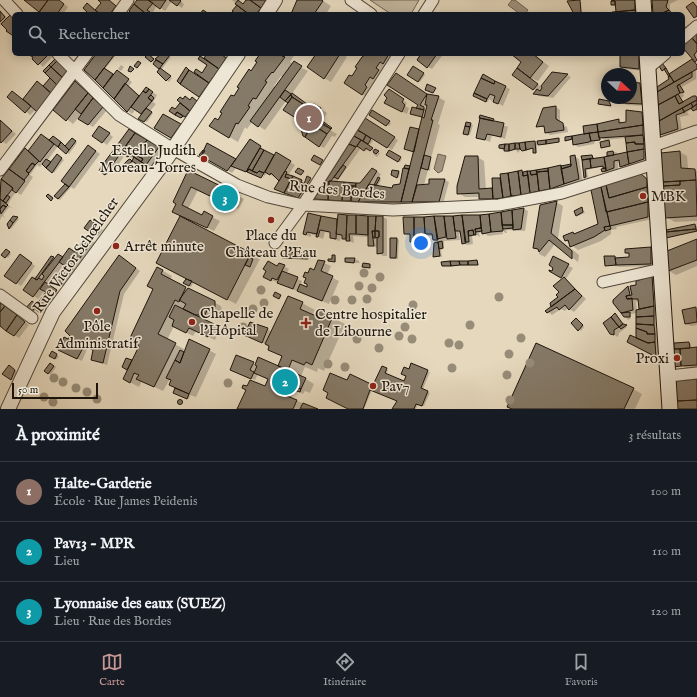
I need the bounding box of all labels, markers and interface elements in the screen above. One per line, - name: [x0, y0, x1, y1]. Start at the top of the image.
- search box: [12, 12, 685, 56]
- icon: search: [26, 23, 48, 45]
- text: Rechercher: [58, 25, 130, 44]
- north arrow: [601, 68, 637, 104]
- pin: 1: [296, 103, 322, 133]
- place label: Estelle Judith Moreau-Torres: [100, 141, 196, 177]
- marker: Estelle Judith Moreau-Torres: [199, 154, 209, 164]
- street label: Rue des Bordes: [288, 176, 386, 204]
- pin: 3: [212, 183, 238, 213]
- place label: MBK: [651, 187, 686, 206]
- marker: MBK: [638, 191, 648, 201]
- street label: Rue Victor Schœlcher: [29, 193, 123, 317]
- marker: Place du Château d'Eau: [266, 215, 276, 225]
- place label: Place du Château d'Eau: [225, 226, 317, 262]
- your location: [411, 233, 431, 253]
- place label: Arrêt minute: [123, 237, 204, 256]
- marker: Arrêt minute: [111, 241, 121, 251]
- place label: Chapelle de l'Hôpital: [200, 304, 274, 340]
- place label: Centre hospitalier de Libourne: [315, 305, 427, 341]
- marker: Pôle Administratif: [92, 306, 102, 316]
- place label: Pôle Administratif: [55, 317, 141, 353]
- marker: Chapelle de l'Hôpital: [187, 317, 197, 327]
- marker: Centre hospitalier de Libourne: [300, 317, 312, 329]
- place label: Proxi: [636, 349, 669, 368]
- marker: Proxi: [672, 353, 682, 363]
- pin: 2: [272, 367, 298, 397]
- place label: Pav7: [381, 377, 410, 396]
- scale bar: [12, 381, 98, 400]
- marker: Pav7: [368, 381, 378, 391]
- text: 50 m: [18, 383, 38, 397]
- text: À proximité: [16, 425, 100, 446]
- text: 3 résultats: [629, 427, 681, 444]
- text: Halte-Garderie: [54, 474, 152, 493]
- text: 1: [27, 483, 31, 500]
- text: 100 m: [651, 483, 681, 500]
- text: École · Rue James Peidenis: [54, 493, 197, 510]
- text: Pav13 - MPR: [54, 534, 134, 553]
- text: 2: [26, 543, 32, 560]
- text: 110 m: [652, 543, 681, 560]
- text: Lieu: [54, 553, 79, 570]
- text: Lyonnaise des eaux (SUEZ): [54, 594, 226, 613]
- text: 3: [27, 603, 31, 620]
- text: 120 m: [651, 603, 681, 620]
- text: Lieu · Rue des Bordes: [54, 613, 171, 630]
- tab: Carte: [99, 651, 125, 689]
- tab: Itinéraire: [323, 651, 366, 689]
- tab: Favoris: [565, 651, 598, 689]

